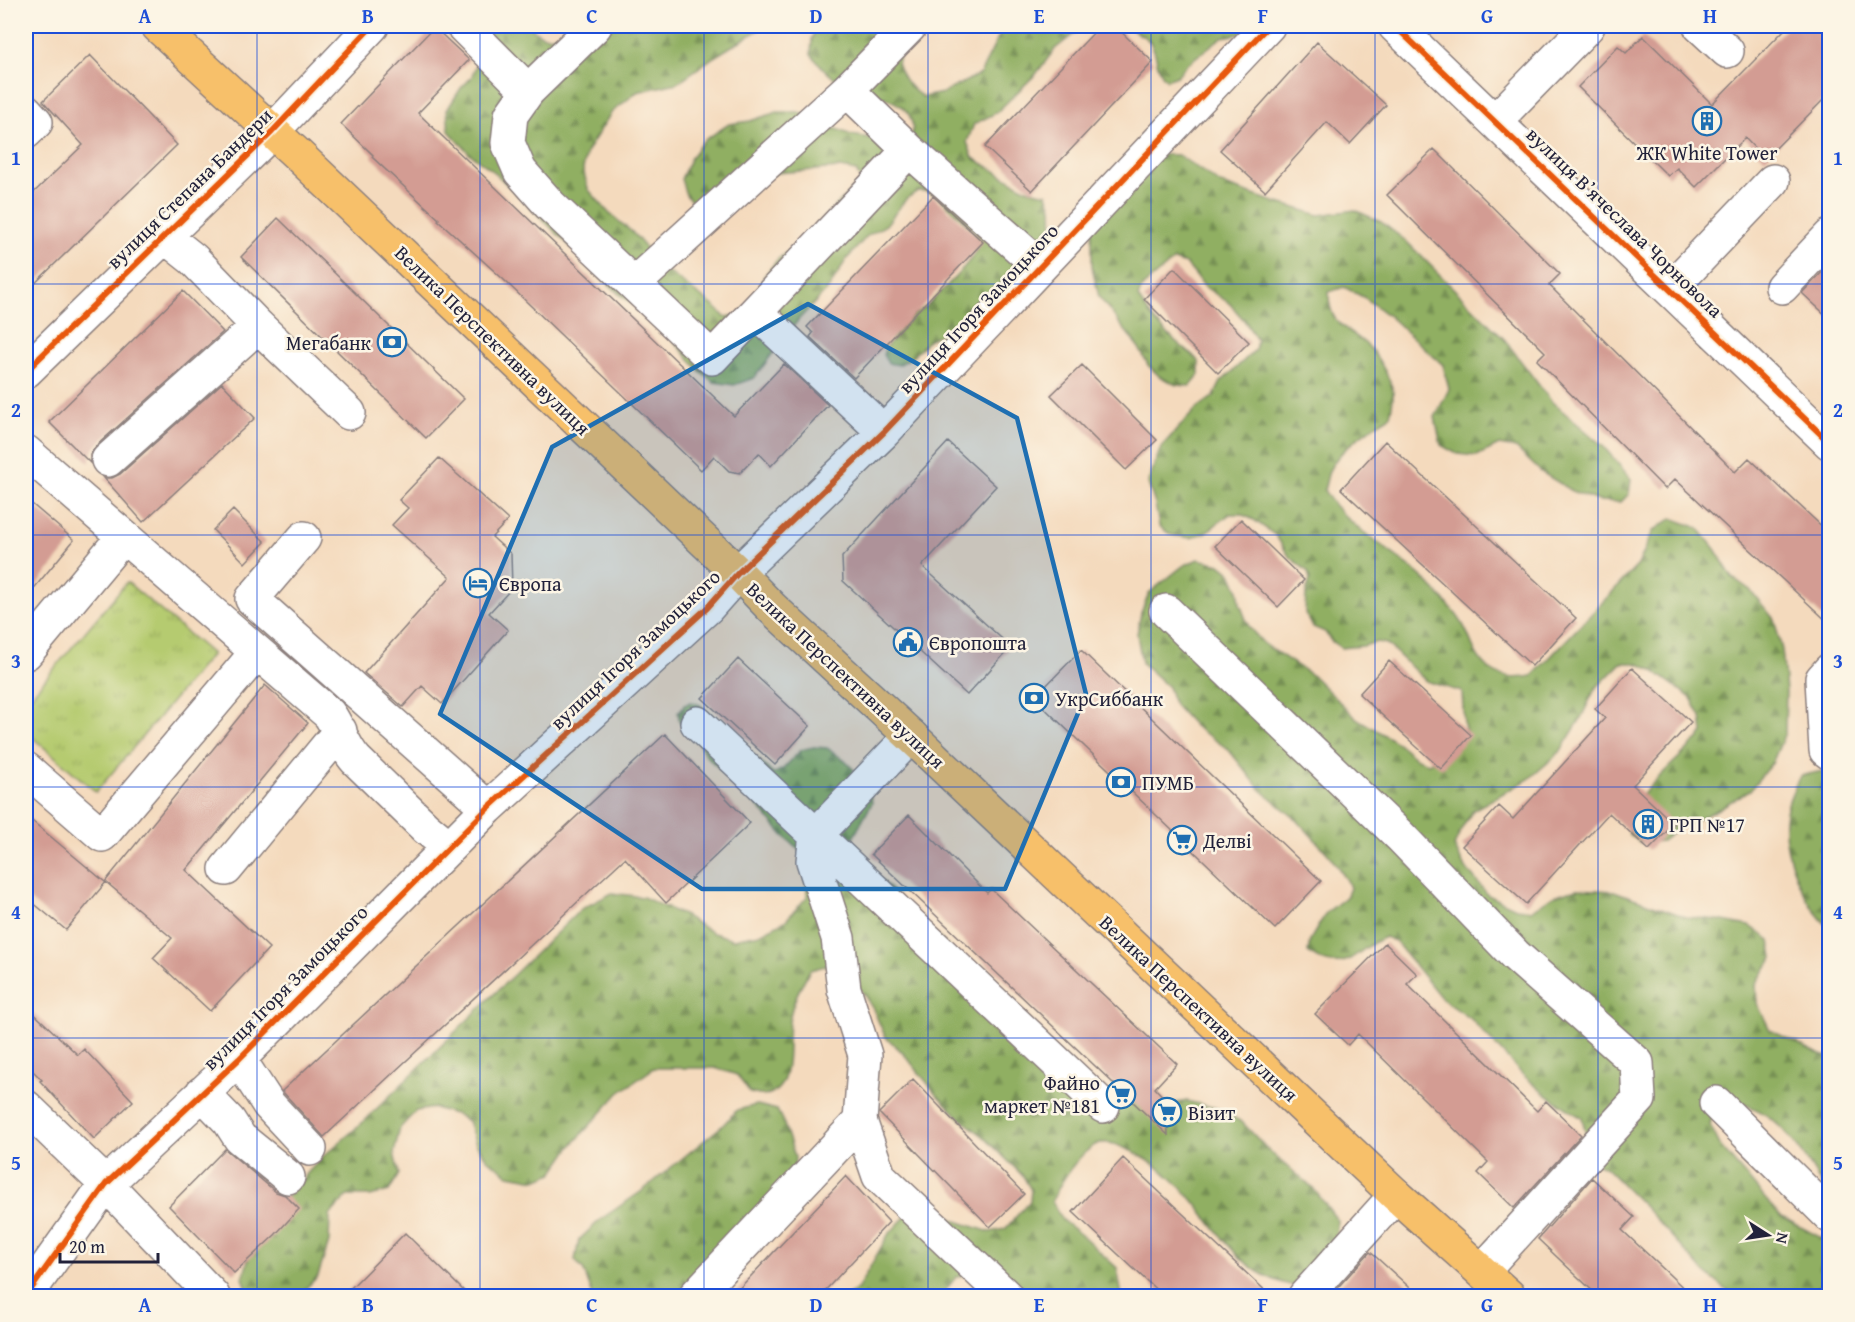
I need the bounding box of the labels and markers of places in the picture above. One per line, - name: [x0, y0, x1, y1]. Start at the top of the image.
- building icon: ЖК White Tower: [1691, 105, 1723, 137]
- place label: ЖК White Tower: [1636, 138, 1777, 167]
- bank icon: Мегабанк: [376, 326, 408, 358]
- place label: Мегабанк: [286, 328, 372, 357]
- hotel icon: Європа: [462, 567, 494, 599]
- place label: Європа: [499, 569, 562, 598]
- public building icon: Європошта: [892, 626, 924, 658]
- place label: Європошта: [929, 628, 1027, 657]
- bank icon: УкрСиббанк: [1018, 682, 1050, 714]
- place label: УкрСиббанк: [1055, 684, 1164, 713]
- bank icon: ПУМБ: [1105, 766, 1137, 798]
- place label: ПУМБ: [1142, 768, 1194, 797]
- building icon: ГРП №17: [1632, 808, 1664, 840]
- place label: ГРП №17: [1669, 810, 1745, 839]
- supermarket icon: Делві: [1166, 824, 1198, 856]
- place label: Делві: [1202, 826, 1252, 855]
- place label: Файно маркет №181: [984, 1068, 1100, 1120]
- supermarket icon: Файно маркет №181: [1105, 1078, 1137, 1110]
- supermarket icon: Візит: [1151, 1096, 1183, 1128]
- place label: Візит: [1188, 1098, 1236, 1127]

